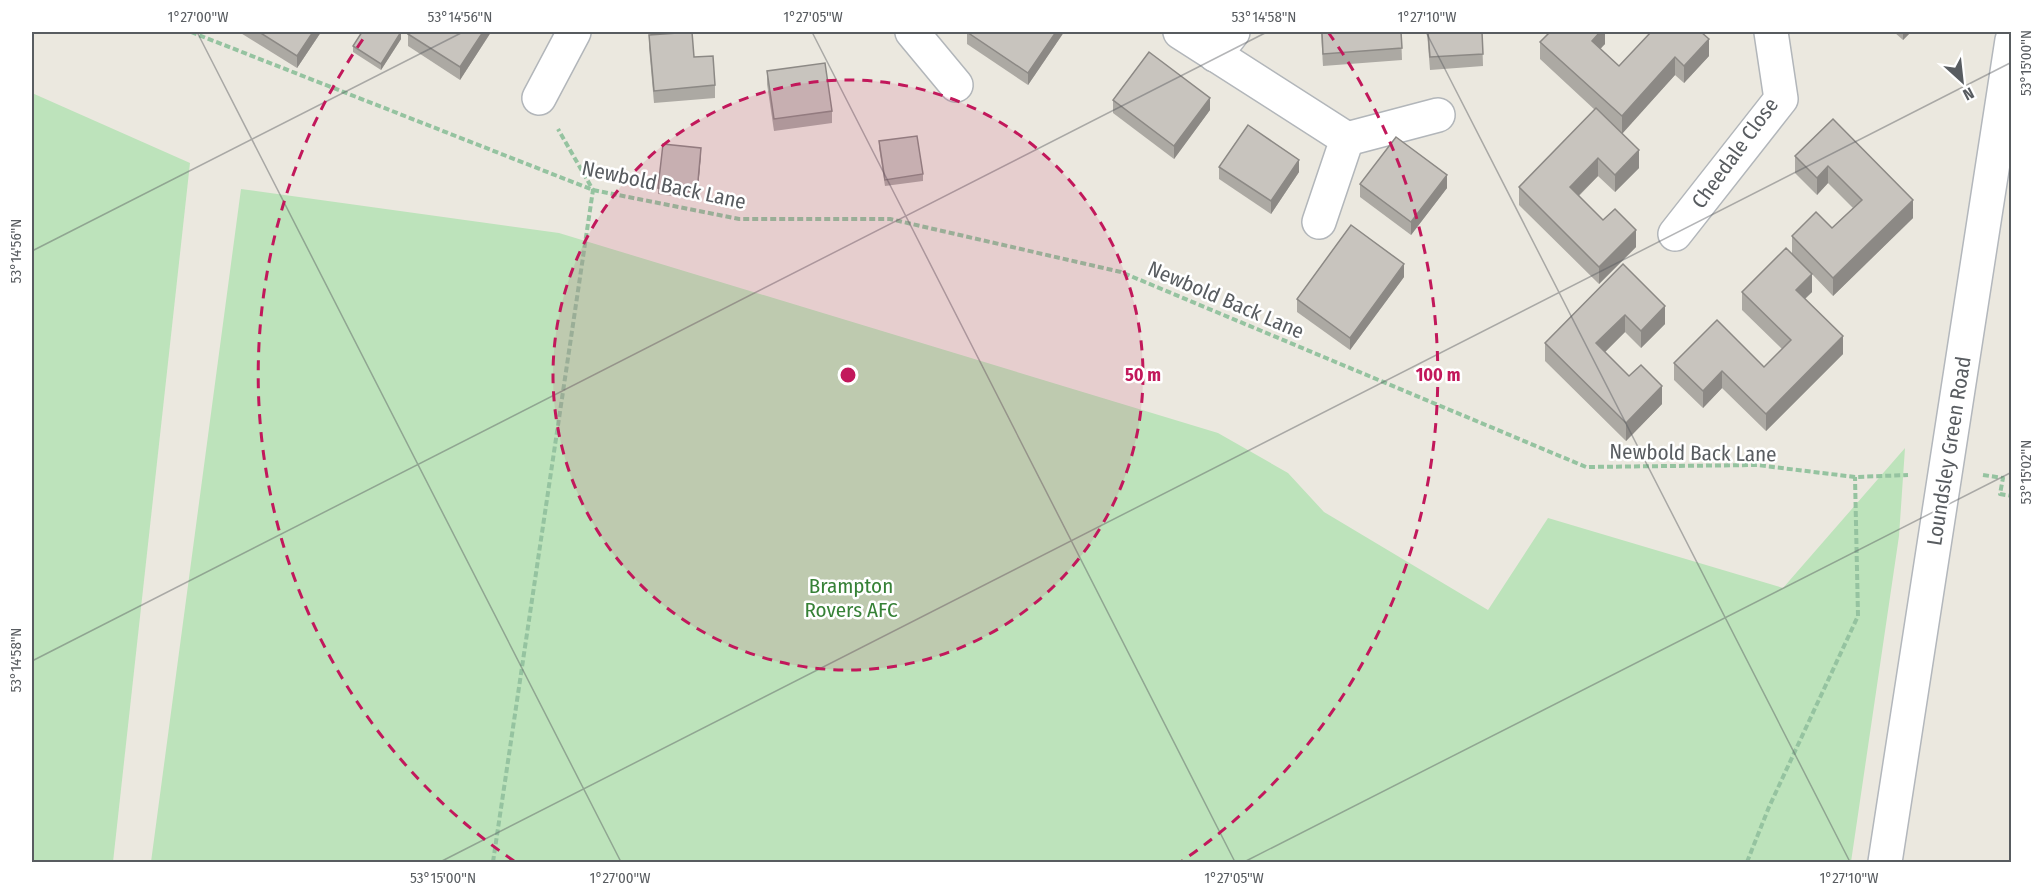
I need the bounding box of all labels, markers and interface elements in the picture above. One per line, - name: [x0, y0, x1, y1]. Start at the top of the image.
- text: 1°27'00"W: [168, 8, 228, 26]
- text: 53°14'56"N: [428, 8, 492, 26]
- text: 1°27'05"W: [783, 8, 843, 26]
- text: 53°14'58"N: [1232, 8, 1296, 26]
- text: 1°27'10"W: [1397, 8, 1457, 26]
- text: 53°15'00"N: [2017, 30, 2035, 96]
- north arrow: [1932, 51, 1992, 111]
- text: N: [1960, 83, 1977, 105]
- street label: Cheedale Close: [1686, 93, 1784, 213]
- street label: Newbold Back Lane: [580, 155, 748, 215]
- text: 53°14'56"N: [7, 219, 25, 283]
- street label: Newbold Back Lane: [1144, 255, 1308, 345]
- street label: Loundsley Green Road: [1921, 355, 1977, 547]
- text: 50 m: [1125, 364, 1161, 386]
- text: 100 m: [1416, 364, 1460, 386]
- centre of rings: [838, 365, 858, 385]
- street label: Newbold Back Lane: [1609, 439, 1777, 467]
- text: 53°15'02"N: [2017, 440, 2035, 504]
- park label: Brampton Rovers AFC: [804, 573, 898, 623]
- text: 53°14'58"N: [7, 628, 25, 692]
- text: 53°15'00"N: [410, 869, 476, 887]
- text: 1°27'00"W: [590, 869, 650, 887]
- text: 1°27'05"W: [1204, 869, 1264, 887]
- text: 1°27'10"W: [1819, 869, 1879, 887]

